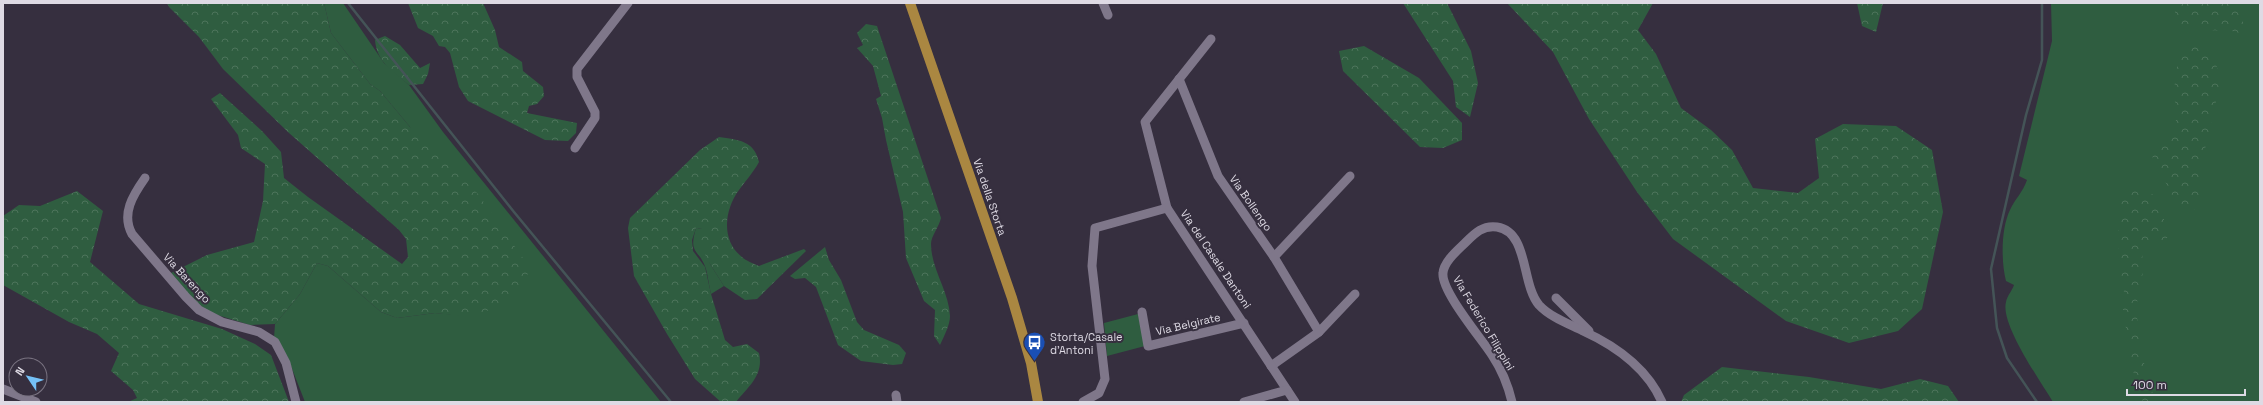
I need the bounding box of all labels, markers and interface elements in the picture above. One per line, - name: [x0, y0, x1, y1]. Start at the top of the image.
- street label: Via della Storta: [970, 157, 1010, 238]
- street label: Via Bollengo: [1227, 172, 1276, 234]
- street label: Via del Casale Dantoni: [1178, 207, 1255, 311]
- street label: Via Barengo: [160, 250, 214, 306]
- street label: Via Federico Filippini: [1450, 273, 1518, 373]
- street label: Via Belgirate: [1154, 310, 1222, 338]
- bus stop icon: Storta/Casale d'Antoni: [1021, 330, 1047, 363]
- place label: Storta/Casale d'Antoni: [1050, 330, 1123, 357]
- north arrow: [8, 357, 48, 397]
- text: N: [12, 364, 28, 378]
- scale bar: [2127, 371, 2245, 397]
- text: 100 m: [2133, 377, 2167, 393]

